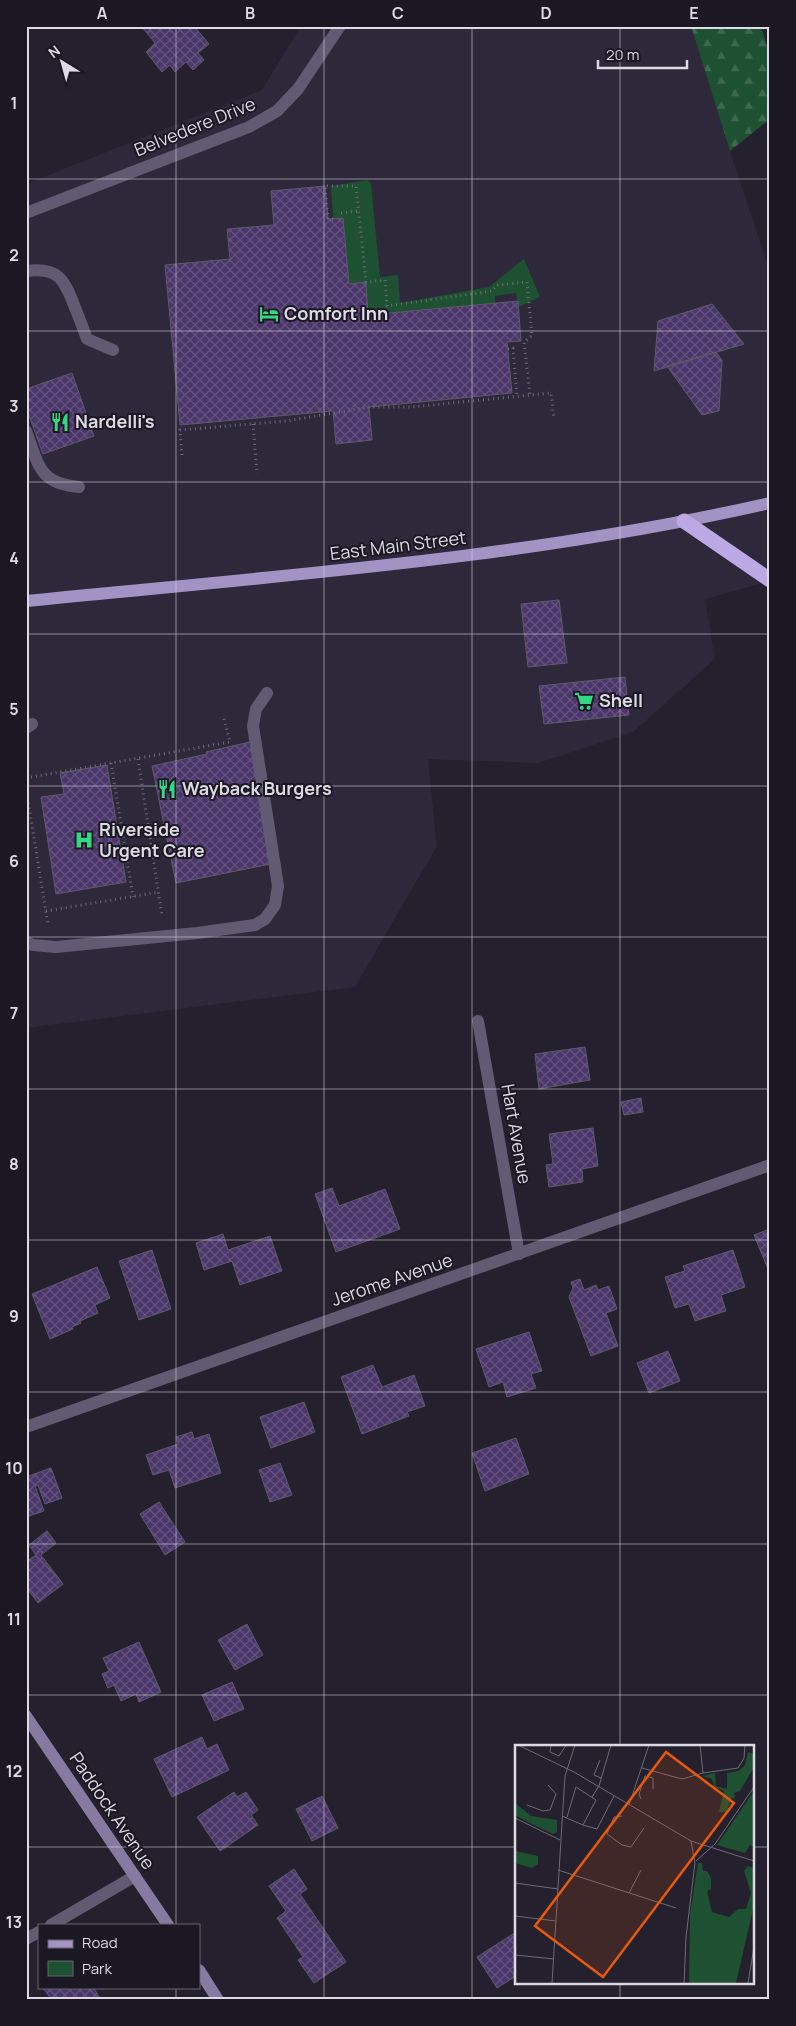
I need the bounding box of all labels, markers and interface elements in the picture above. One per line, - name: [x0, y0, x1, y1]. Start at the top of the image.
- text: A: [97, 2, 108, 24]
- text: B: [245, 2, 255, 24]
- text: C: [392, 2, 404, 24]
- text: D: [540, 2, 552, 24]
- text: E: [689, 2, 699, 24]
- north arrow: [38, 38, 88, 88]
- scale bar: [598, 38, 687, 70]
- text: N: [44, 41, 64, 62]
- text: 20 m: [606, 44, 639, 65]
- street label: Belvedere Drive: [130, 91, 259, 161]
- text: 1: [10, 92, 18, 114]
- text: 2: [9, 244, 19, 266]
- place label: Comfort Inn: [284, 301, 388, 325]
- hotel icon: Comfort Inn: [258, 303, 280, 325]
- text: 3: [9, 395, 19, 417]
- place label: Nardelli's: [75, 409, 155, 433]
- restaurant icon: Nardelli's: [49, 411, 71, 433]
- street label: East Main Street: [328, 525, 467, 565]
- text: 4: [9, 547, 19, 569]
- place label: Shell: [599, 688, 643, 712]
- supermarket icon: Shell: [573, 690, 595, 712]
- text: 5: [9, 698, 19, 720]
- place label: Wayback Burgers: [182, 776, 332, 800]
- restaurant icon: Wayback Burgers: [156, 778, 178, 800]
- place label: Riverside Urgent Care: [99, 817, 205, 862]
- hospital icon: Riverside Urgent Care: [73, 829, 95, 851]
- text: 6: [9, 850, 19, 872]
- text: 7: [10, 1002, 18, 1024]
- street label: Hart Avenue: [496, 1082, 538, 1186]
- text: 8: [9, 1153, 19, 1175]
- street label: Jerome Avenue: [328, 1247, 456, 1311]
- text: 9: [9, 1305, 19, 1327]
- text: 10: [5, 1457, 23, 1479]
- text: 11: [7, 1608, 21, 1630]
- inset map: [515, 1745, 754, 1984]
- street label: Paddock Avenue: [65, 1747, 161, 1874]
- text: 12: [6, 1760, 22, 1782]
- text: 13: [6, 1911, 22, 1933]
- legend: [38, 1924, 200, 1988]
- text: Road: [82, 1932, 118, 1953]
- text: Park: [82, 1958, 112, 1979]

